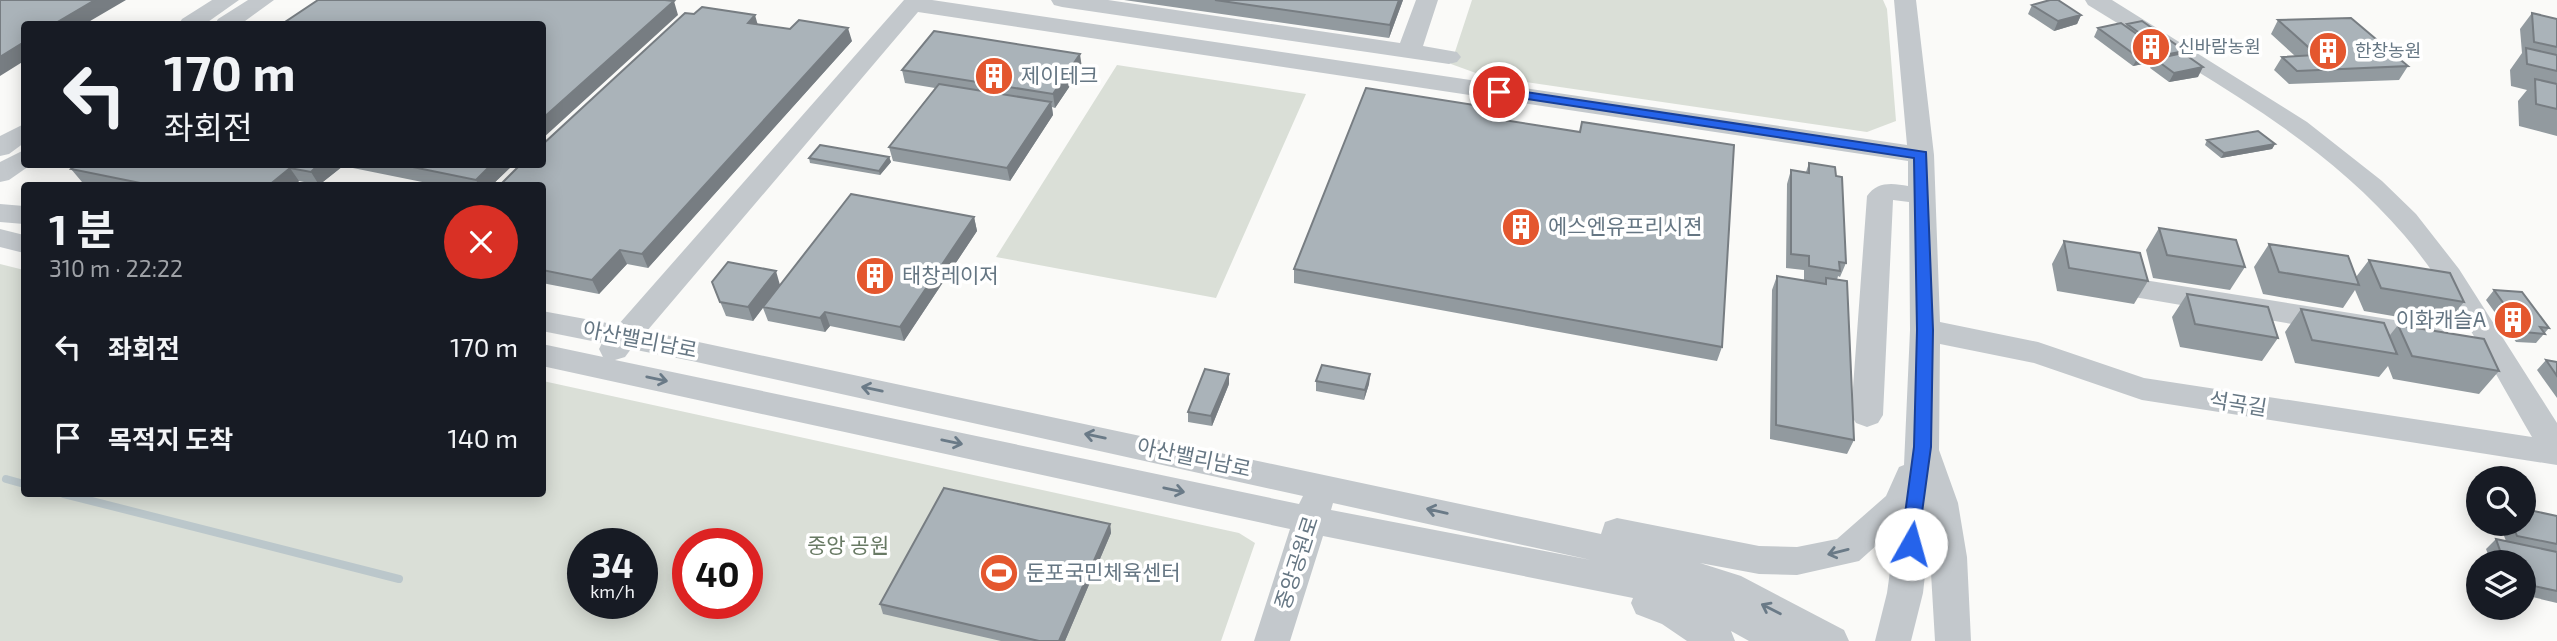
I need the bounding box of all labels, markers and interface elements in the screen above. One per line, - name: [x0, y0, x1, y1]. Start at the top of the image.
- building icon: 신바람농원: [2130, 26, 2172, 68]
- building icon: 한창농원: [2307, 30, 2349, 72]
- place label: 신바람농원: [2178, 35, 2261, 57]
- place label: 한창농원: [2355, 39, 2421, 61]
- text: 170 m: [164, 42, 296, 101]
- icon: left: [49, 49, 140, 140]
- building icon: 제이테크: [973, 55, 1015, 97]
- place label: 제이테크: [1021, 62, 1098, 87]
- pin: [1469, 62, 1529, 122]
- icon: arrive: [1480, 73, 1518, 111]
- text: 좌회전: [164, 107, 252, 145]
- text: 1 분: [49, 203, 115, 253]
- button: close: [444, 205, 518, 279]
- building icon: 에스엔유프리시젼: [1500, 206, 1542, 248]
- place label: 에스엔유프리시젼: [1548, 213, 1703, 238]
- text: 310 m · 22:22: [49, 254, 183, 282]
- building icon: 태창레이저: [854, 255, 896, 297]
- place label: 태창레이저: [902, 262, 999, 287]
- building icon: 이화캐슬A: [2492, 299, 2534, 341]
- place label: 이화캐슬A: [2396, 306, 2486, 331]
- street label: 아산밸리남로: [581, 315, 700, 362]
- icon: left: [49, 328, 87, 366]
- text: 170 m: [450, 331, 518, 362]
- text: 좌회전: [108, 332, 180, 363]
- one-way arrow: [645, 373, 668, 387]
- one-way arrow: [861, 381, 884, 395]
- street label: 석곡길: [2208, 386, 2269, 419]
- icon: arrive: [49, 419, 87, 457]
- text: 140 m: [447, 422, 518, 453]
- text: 목적지 도착: [108, 423, 233, 454]
- one-way arrow: [1084, 429, 1107, 443]
- street label: 아산밸리남로: [1135, 432, 1254, 481]
- one-way arrow: [940, 437, 962, 450]
- map controls: [2466, 466, 2536, 620]
- button: search: [2466, 466, 2536, 536]
- one-way arrow: [1162, 484, 1185, 498]
- one-way arrow: [1426, 504, 1449, 518]
- position arrow: [1874, 507, 1948, 581]
- street label: 중앙공원로: [1269, 513, 1322, 612]
- speed limit sign: 40: [672, 528, 763, 619]
- park label: 중앙 공원: [807, 532, 889, 557]
- text: 34: [591, 543, 634, 585]
- one-way arrow: [1827, 546, 1850, 559]
- button: layers: [2466, 550, 2536, 620]
- sports icon: 둔포국민체육센터: [978, 552, 1020, 594]
- place label: 둔포국민체육센터: [1026, 559, 1181, 584]
- text: km/h: [590, 580, 635, 602]
- one-way arrow: [1761, 602, 1782, 615]

